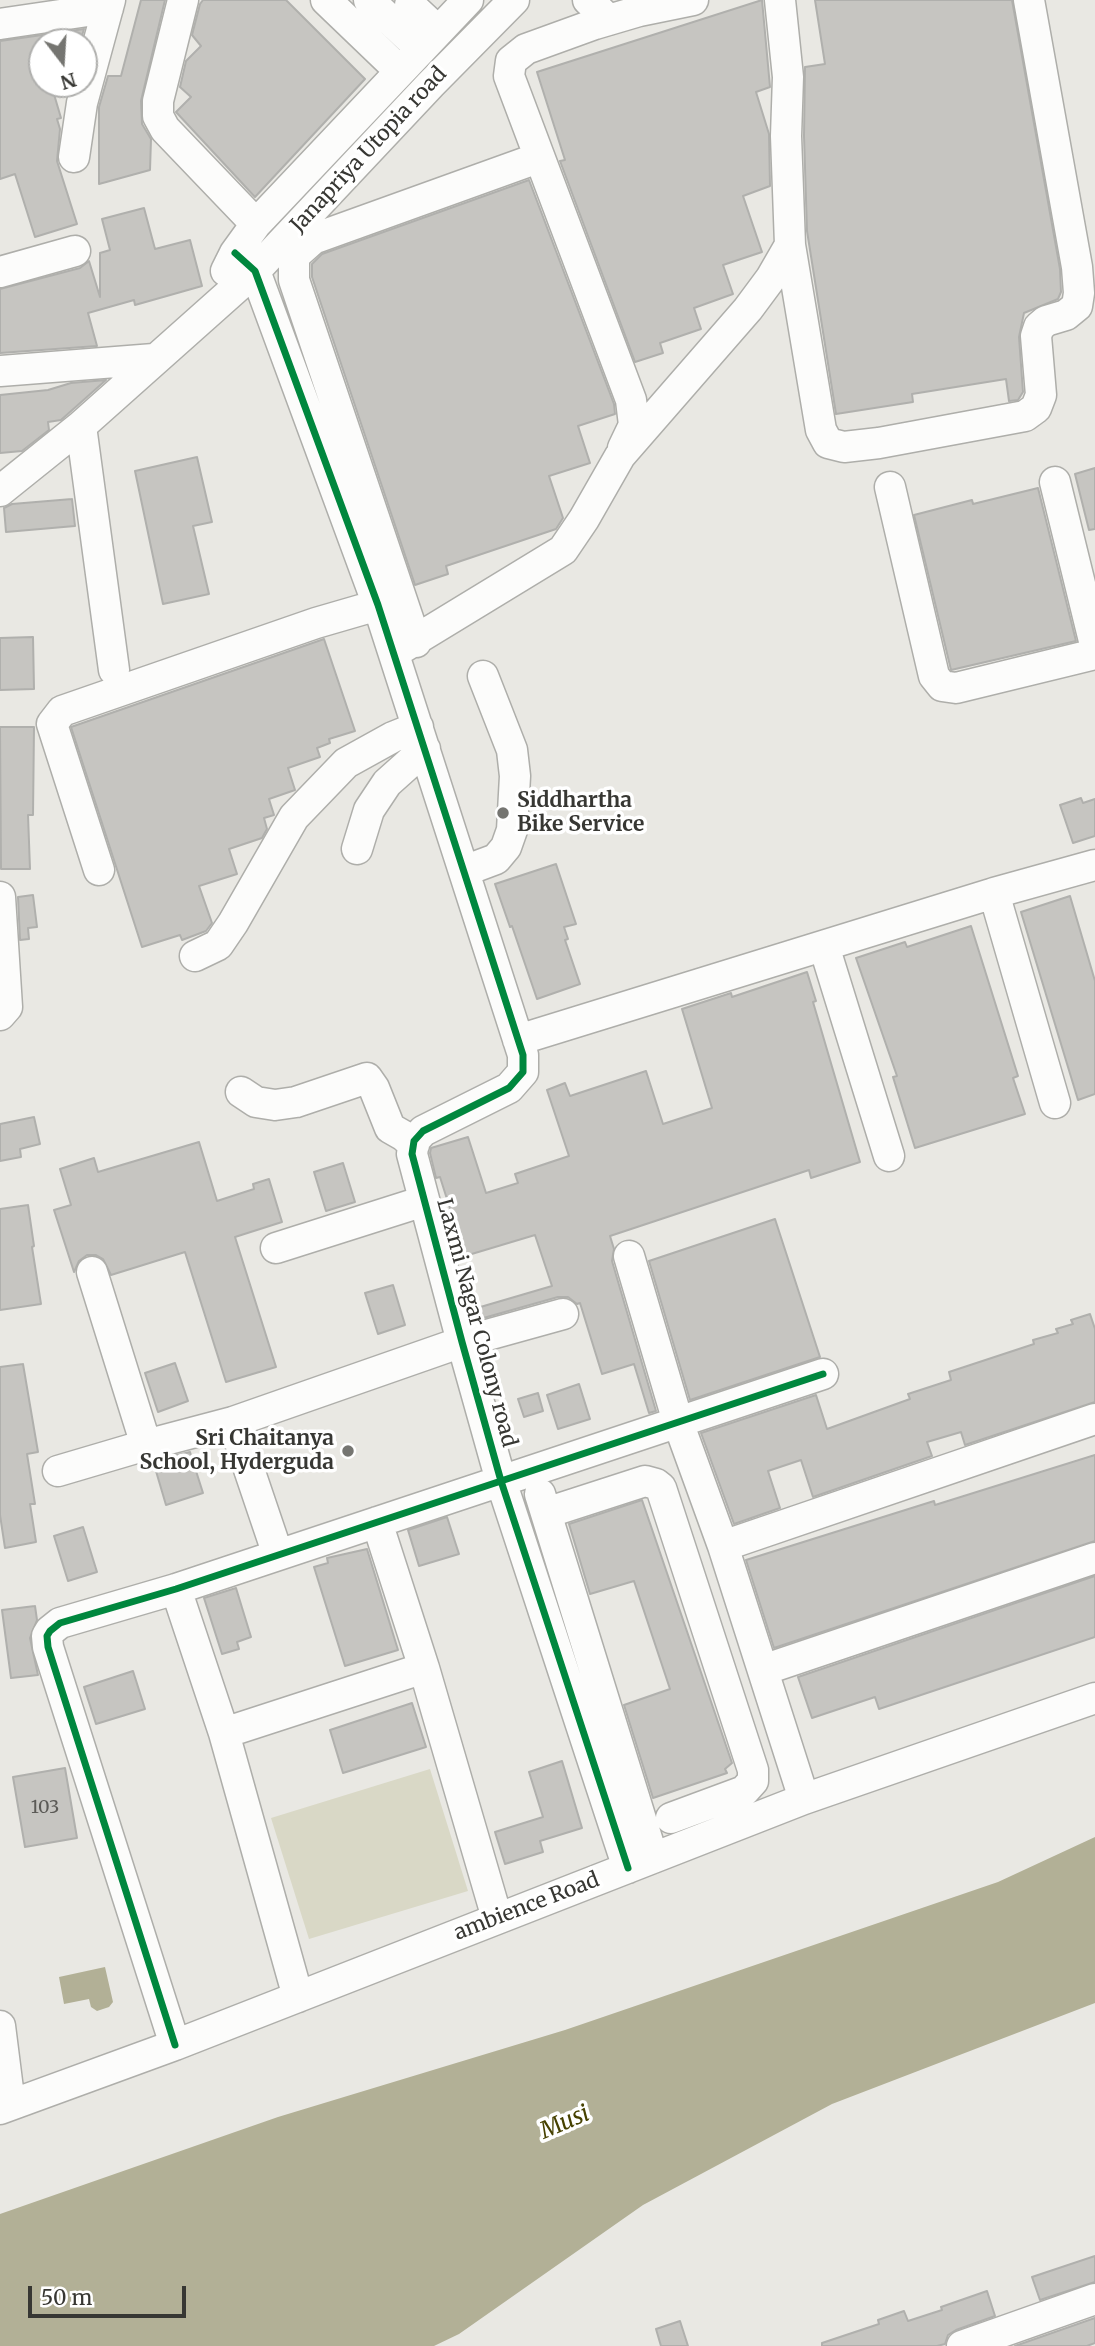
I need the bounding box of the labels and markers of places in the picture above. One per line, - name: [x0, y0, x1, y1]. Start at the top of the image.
- place label: Siddhartha Bike Service: [517, 788, 644, 838]
- marker: Siddhartha Bike Service: [495, 805, 511, 821]
- place label: Sri Chaitanya School, Hyderguda: [139, 1426, 334, 1476]
- marker: Sri Chaitanya School, Hyderguda: [340, 1443, 356, 1459]

